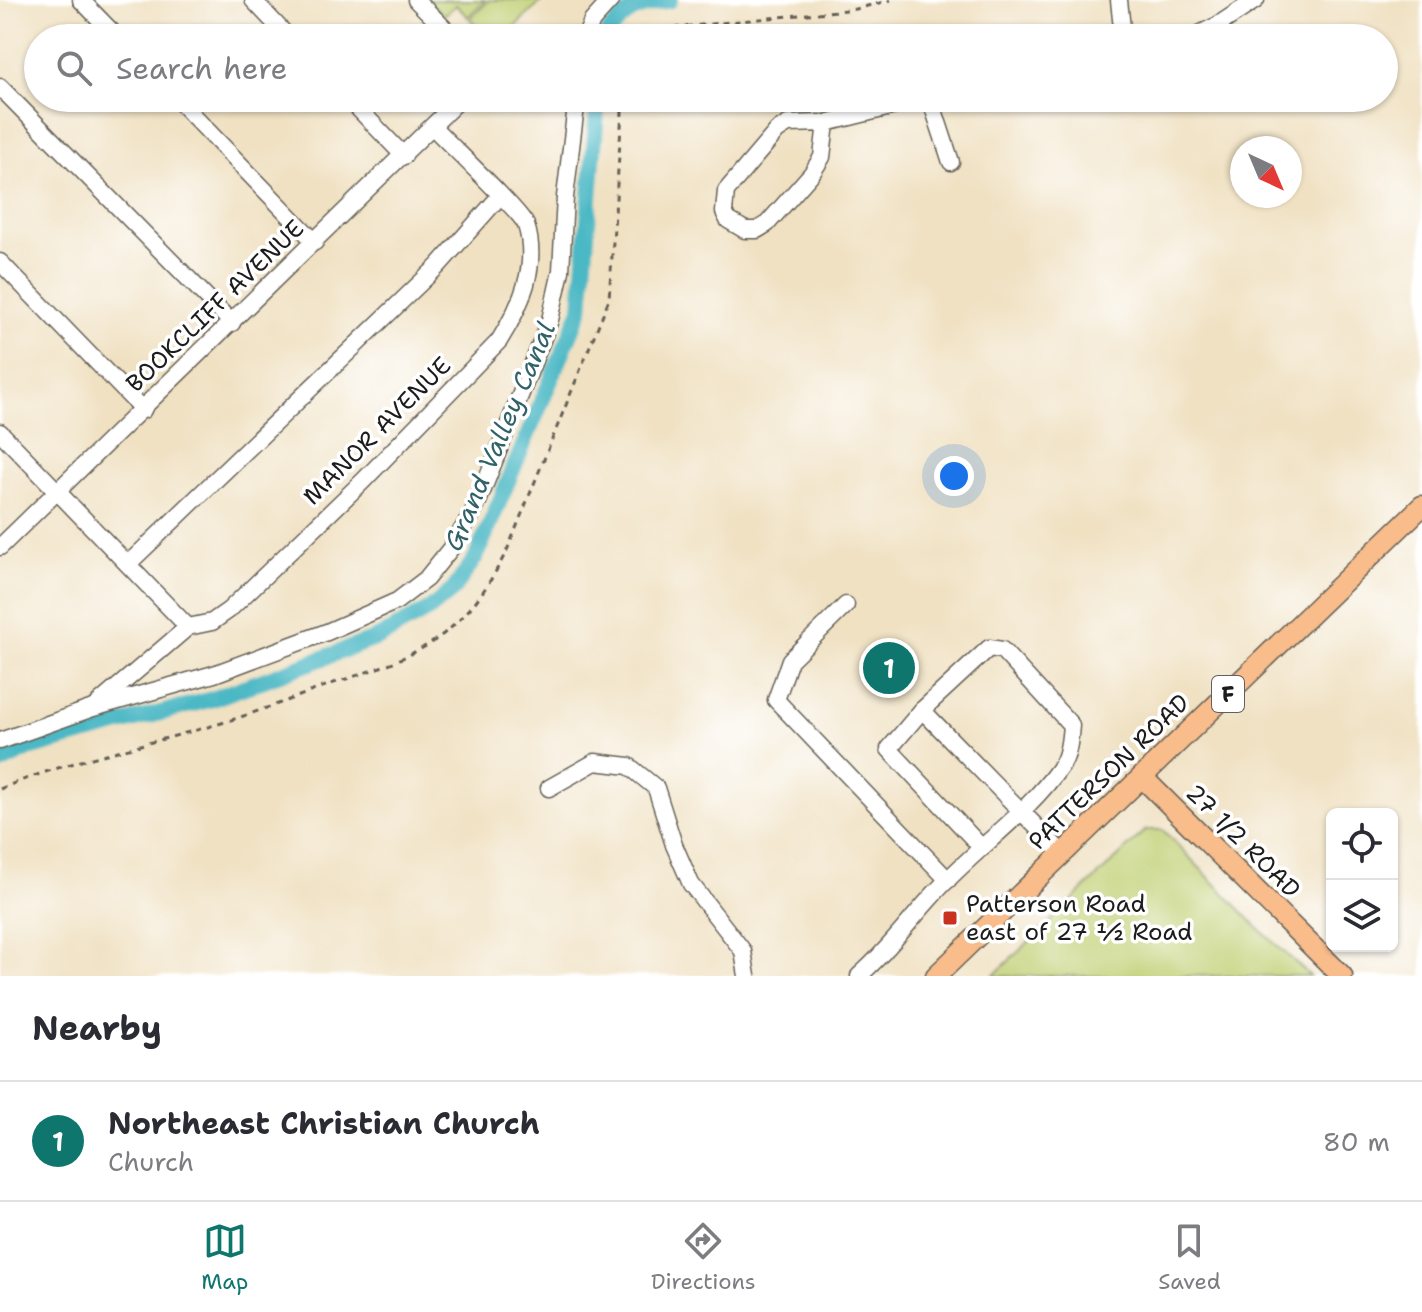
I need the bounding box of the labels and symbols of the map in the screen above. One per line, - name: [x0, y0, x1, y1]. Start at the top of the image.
- north arrow: [1230, 136, 1302, 208]
- street label: BOOKCLIFF AVENUE: [119, 213, 311, 399]
- water label: Grand Valley Canal: [435, 316, 563, 556]
- street label: MANOR AVENUE: [296, 350, 458, 512]
- your location: [934, 456, 974, 496]
- pin: 1: [863, 638, 915, 698]
- road number: F: [1212, 676, 1244, 712]
- street label: PATTERSON ROAD: [1022, 687, 1196, 857]
- street label: 27 1/2 ROAD: [1179, 777, 1307, 905]
- place label: Patterson Road east of 27 ½ Road: [966, 888, 1192, 948]
- marker: Patterson Road east of 27 ½ Road: [941, 909, 959, 927]

